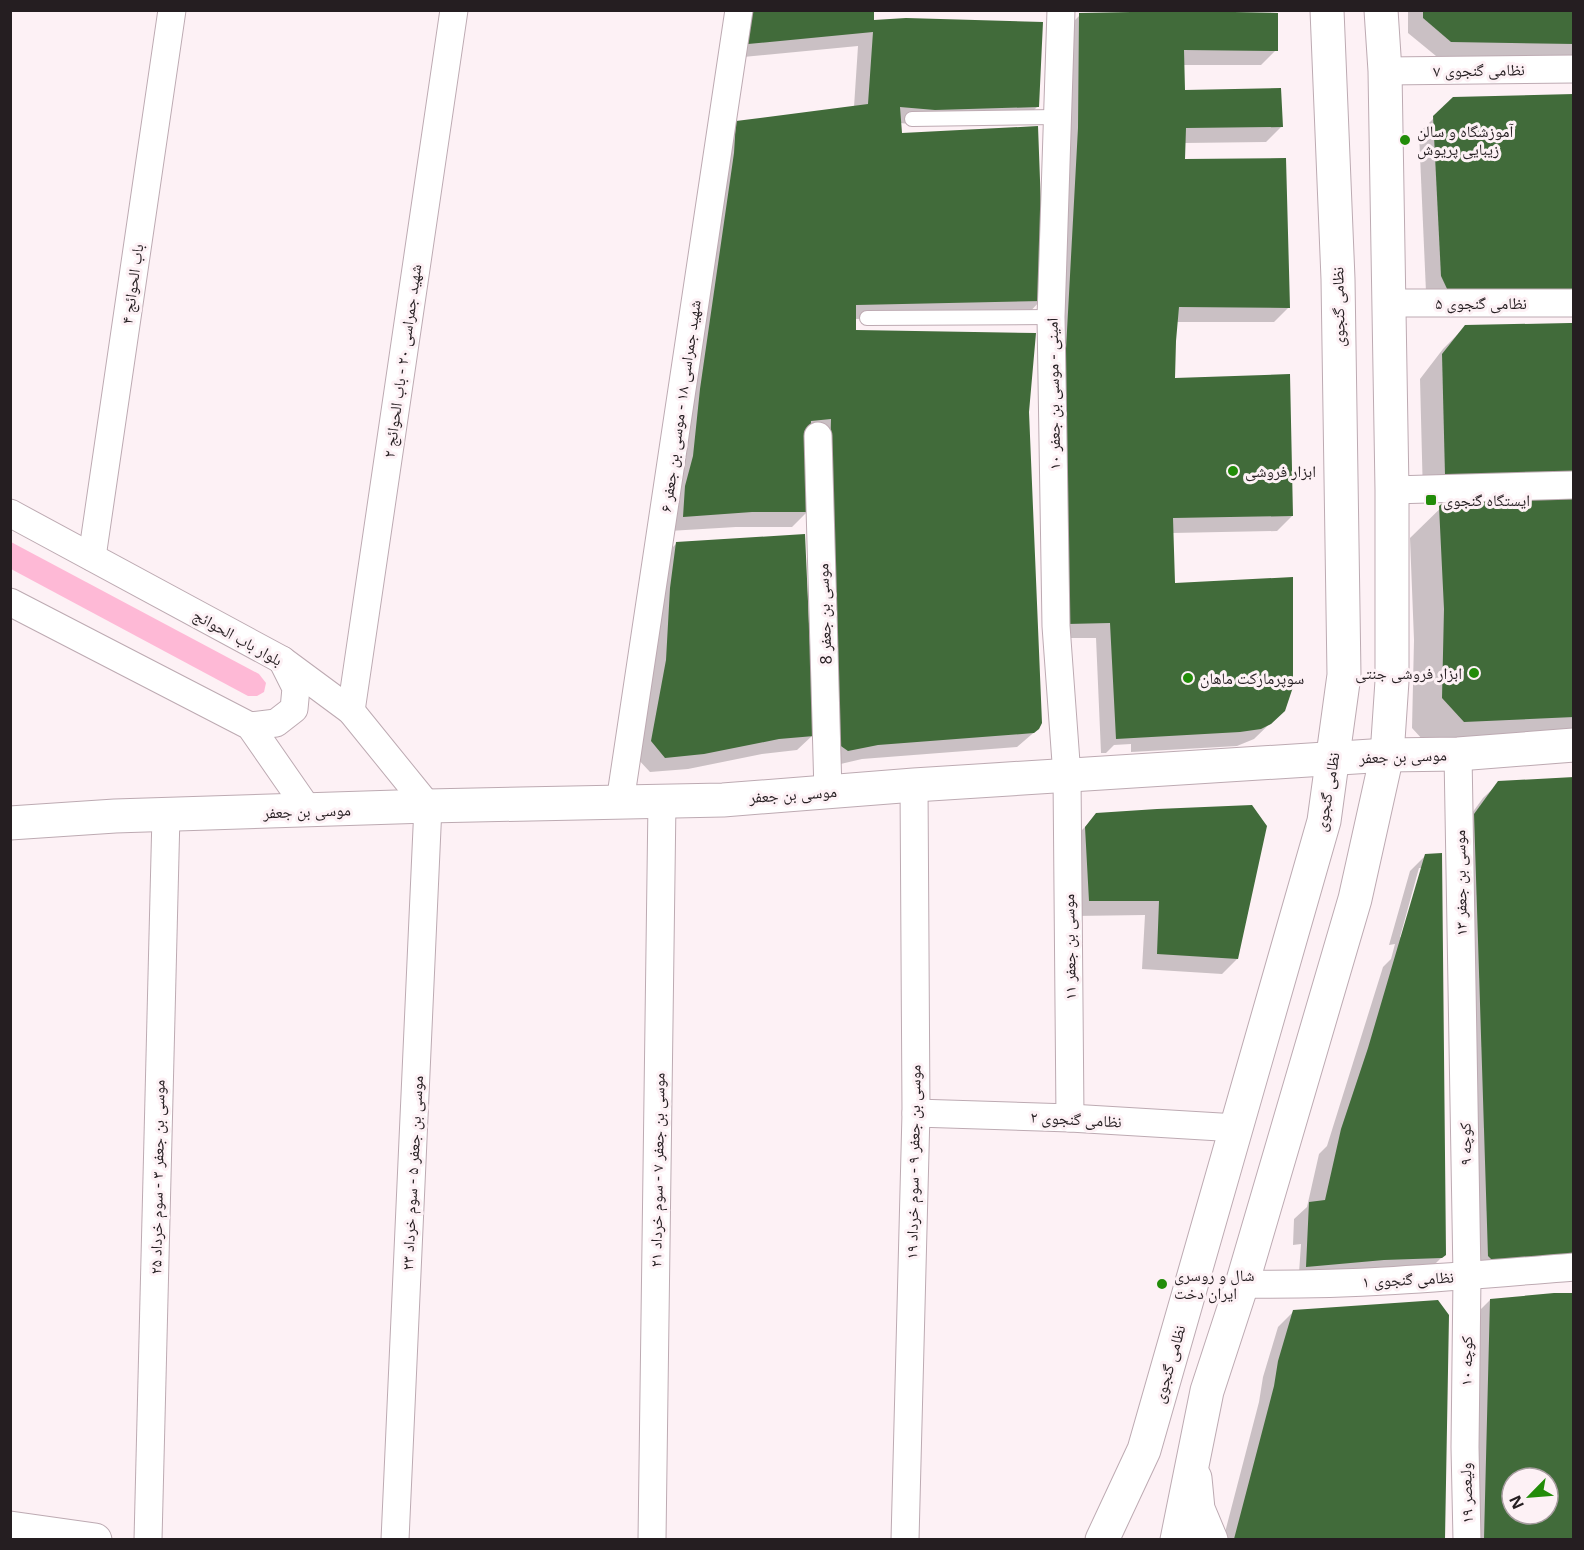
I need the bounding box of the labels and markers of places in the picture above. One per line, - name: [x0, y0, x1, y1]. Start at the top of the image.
- place label: آموزشگاه و سالن زیبایی پریوش: [1417, 120, 1514, 160]
- marker: آموزشگاه و سالن زیبایی پریوش: [1398, 133, 1412, 147]
- place label: ابزار فروشی: [1245, 460, 1316, 482]
- marker: ابزار فروشی: [1226, 464, 1240, 478]
- place label: ایستگاه گنجوی: [1443, 489, 1530, 511]
- marker: ایستگاه گنجوی: [1424, 493, 1438, 507]
- place label: ابزار فروشی جنتی: [1355, 662, 1462, 684]
- marker: ابزار فروشی جنتی: [1467, 666, 1481, 680]
- place label: سوپرمارکت ماهان: [1200, 667, 1304, 689]
- marker: سوپرمارکت ماهان: [1181, 671, 1195, 685]
- place label: شال و روسری ایران دخت: [1174, 1264, 1254, 1304]
- marker: شال و روسری ایران دخت: [1155, 1277, 1169, 1291]

